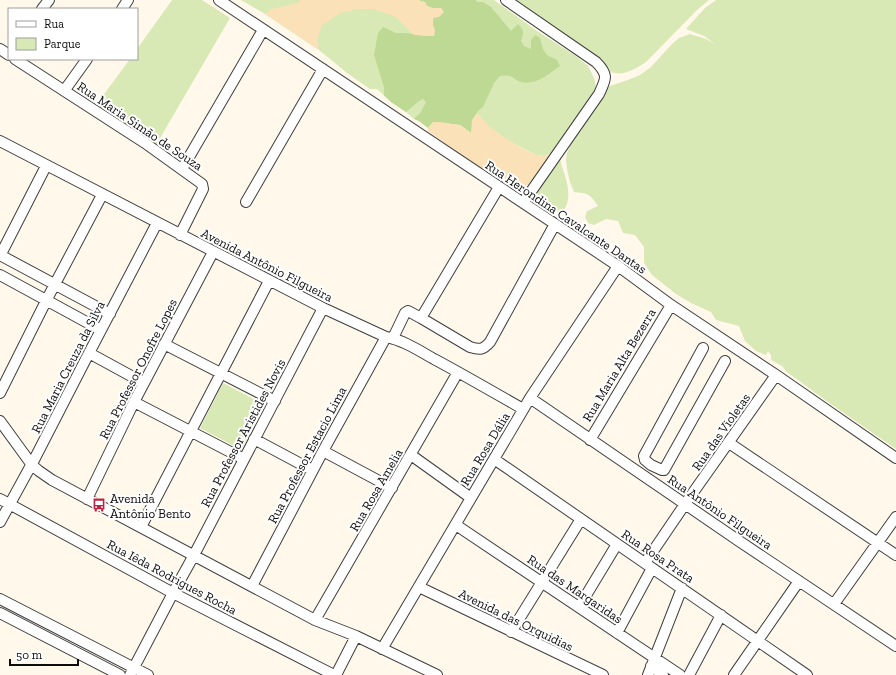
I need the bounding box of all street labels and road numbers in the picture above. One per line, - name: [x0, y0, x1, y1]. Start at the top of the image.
- street label: Rua Maria Simão de Souza: [75, 79, 206, 174]
- street label: Rua Herondina Cavalcante Dantas: [483, 157, 650, 277]
- street label: Avenida Antônio Filgueira: [199, 225, 336, 305]
- street label: Rua Professor Onofre Lopes: [96, 296, 180, 442]
- street label: Rua Maria Creuza da Silva: [28, 298, 108, 436]
- street label: Rua Maria Alta Bezerra: [579, 305, 659, 424]
- street label: Rua Professor Aristides Novis: [198, 356, 289, 510]
- street label: Rua Professor Estacio Lima: [265, 384, 350, 526]
- street label: Rua das Violetas: [689, 390, 753, 474]
- street label: Rua Rosa Dália: [457, 409, 513, 488]
- street label: Rua Rosa Amelia: [346, 445, 406, 534]
- street label: Rua Antônio Filgueira: [665, 472, 776, 553]
- street label: Rua Rosa Prata: [619, 526, 698, 586]
- street label: Rua Iêda Rodrigues Rocha: [104, 536, 240, 618]
- street label: Rua das Margaridas: [525, 552, 626, 627]
- street label: Avenida das Orquidias: [456, 586, 576, 654]

